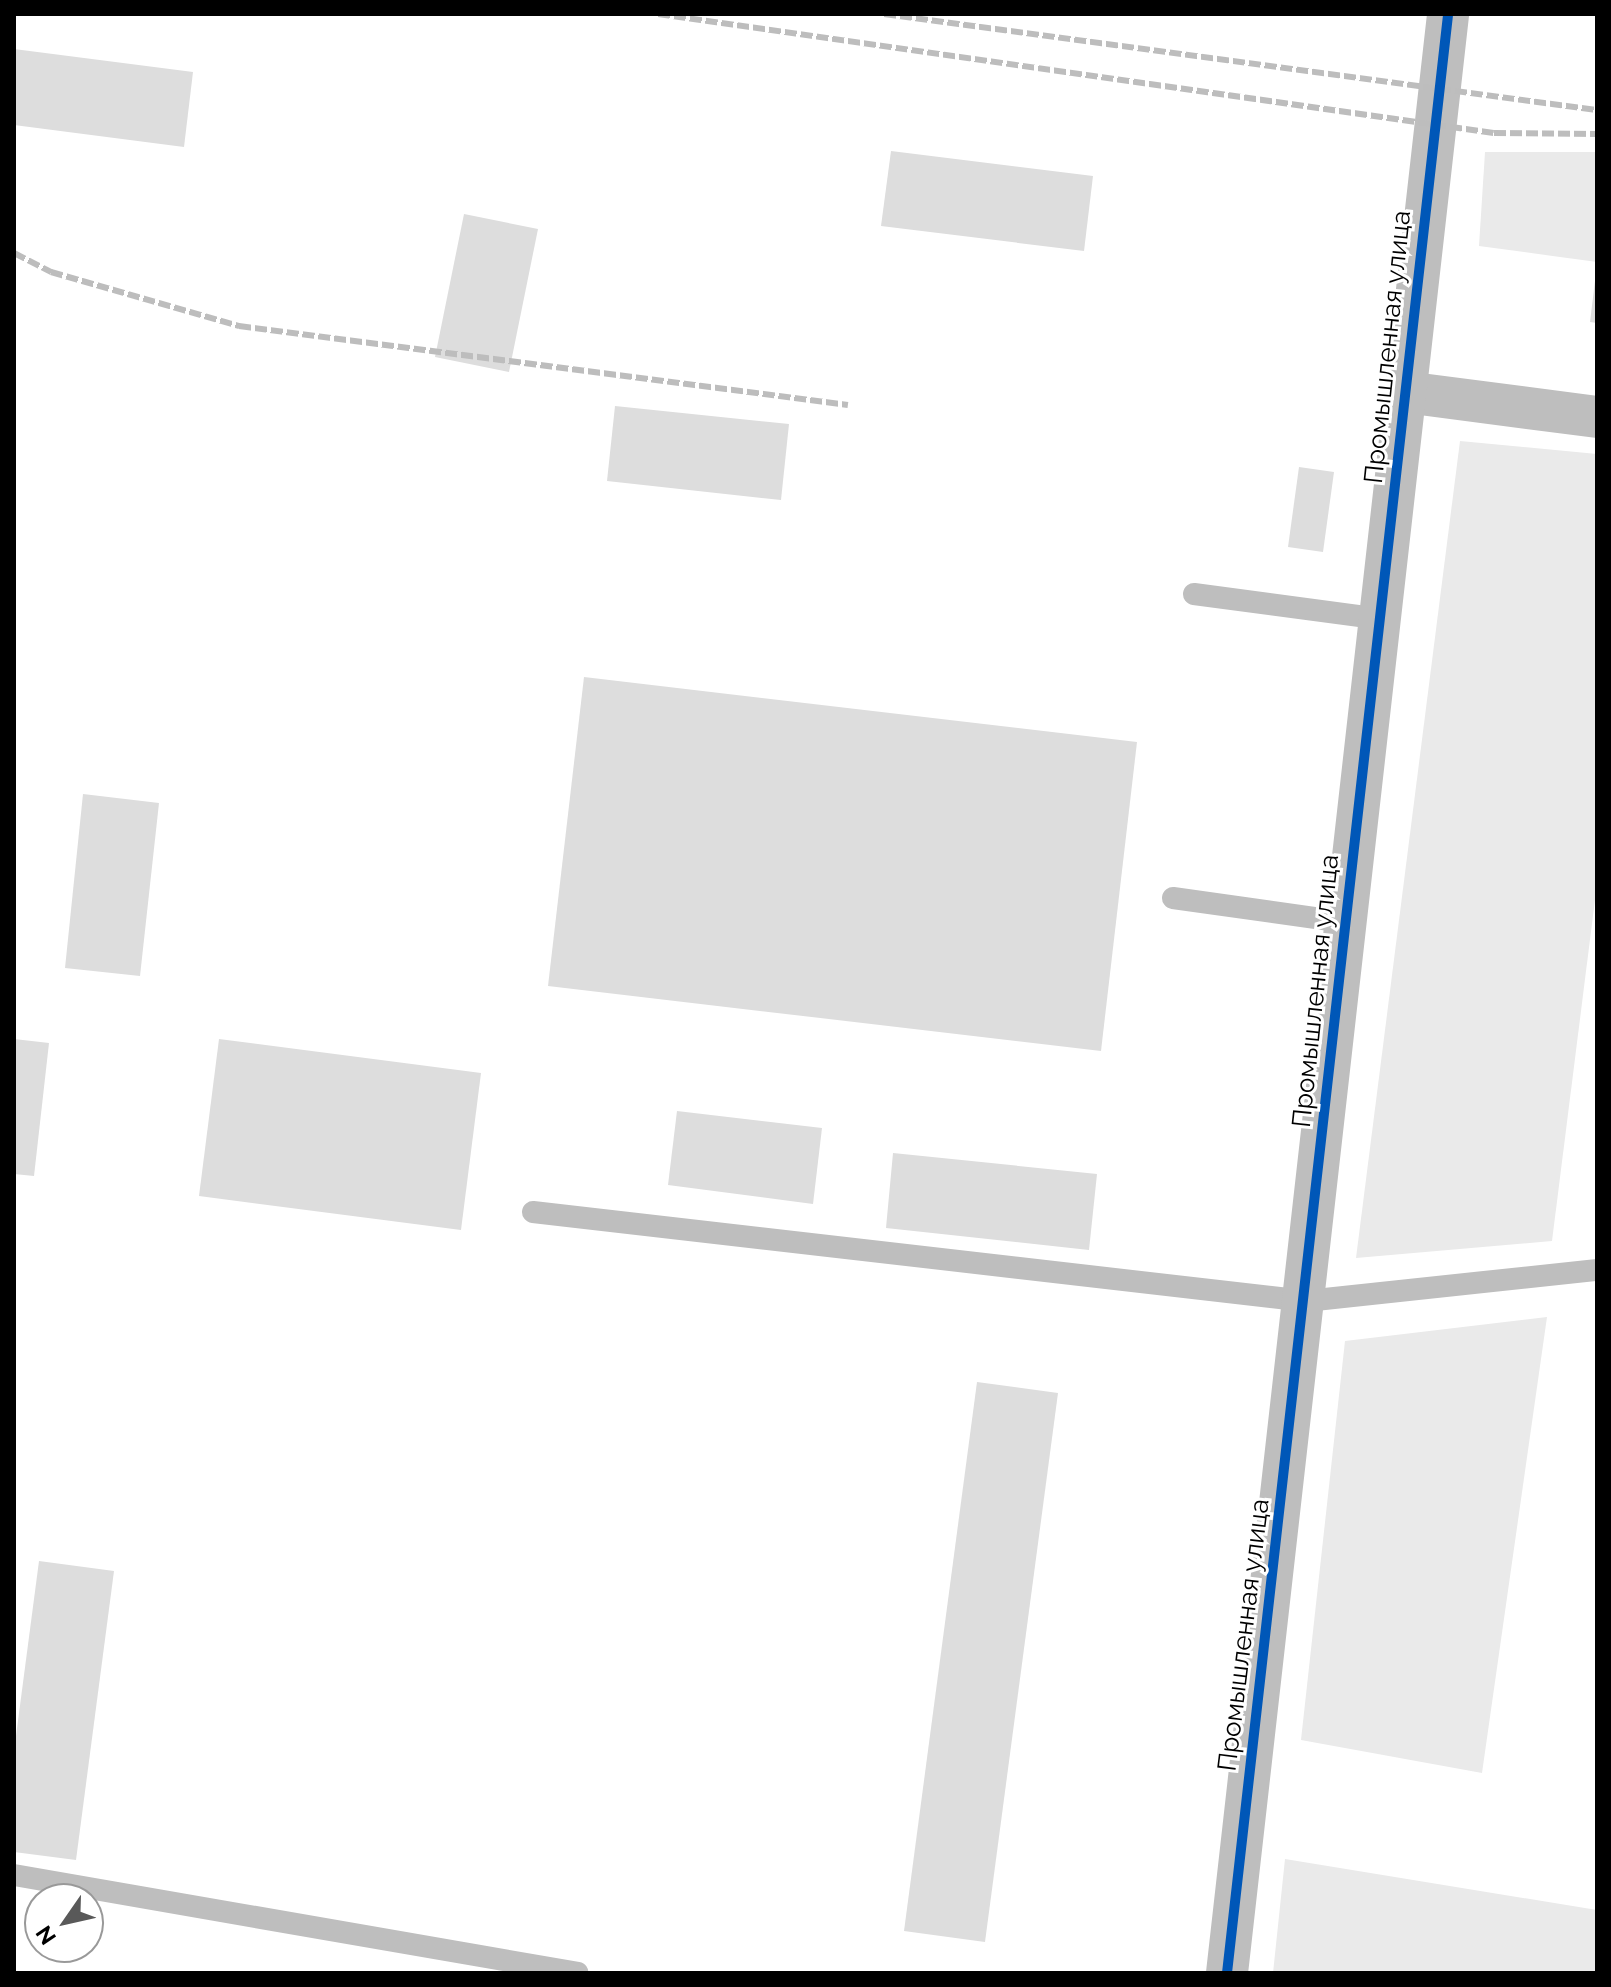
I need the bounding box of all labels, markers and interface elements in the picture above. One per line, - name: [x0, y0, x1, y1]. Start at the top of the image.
- street label: Промышленная улица: [1358, 209, 1418, 485]
- street label: Промышленная улица: [1286, 853, 1346, 1129]
- street label: Промышленная улица: [1212, 1497, 1276, 1773]
- north arrow: [24, 1883, 104, 1963]
- text: N: [30, 1921, 61, 1950]

